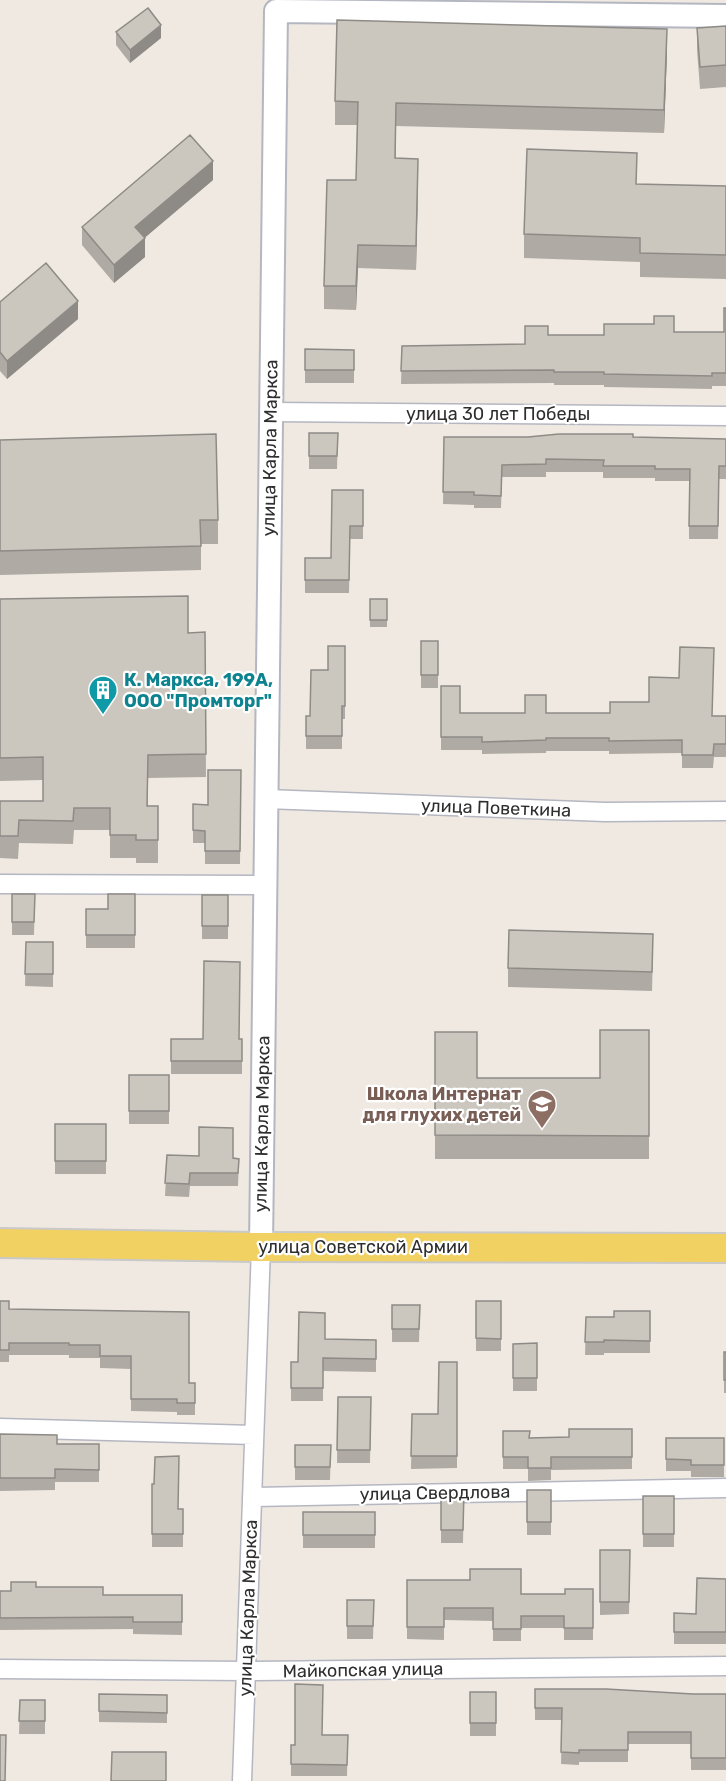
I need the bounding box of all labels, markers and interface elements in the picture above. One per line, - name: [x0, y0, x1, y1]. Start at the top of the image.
- street label: улица Карла Маркса: [257, 359, 283, 537]
- street label: улица 30 лет Победы: [406, 403, 590, 425]
- place label: К. Маркса, 199А, ООО "Промторг": [124, 669, 273, 712]
- building icon: К. Маркса, 199А, ООО "Промторг": [87, 674, 119, 716]
- street label: улица Поветкина: [421, 794, 571, 822]
- street label: улица Карла Маркса: [249, 1035, 275, 1213]
- place label: Школа Интернат для глухих детей: [363, 1083, 521, 1126]
- school or university icon: Школа Интернат для глухих детей: [526, 1088, 558, 1130]
- street label: улица Советской Армии: [258, 1236, 468, 1258]
- street label: улица Свердлова: [359, 1481, 511, 1505]
- street label: улица Карла Маркса: [234, 1519, 262, 1697]
- street label: Майкопская улица: [282, 1658, 444, 1682]

